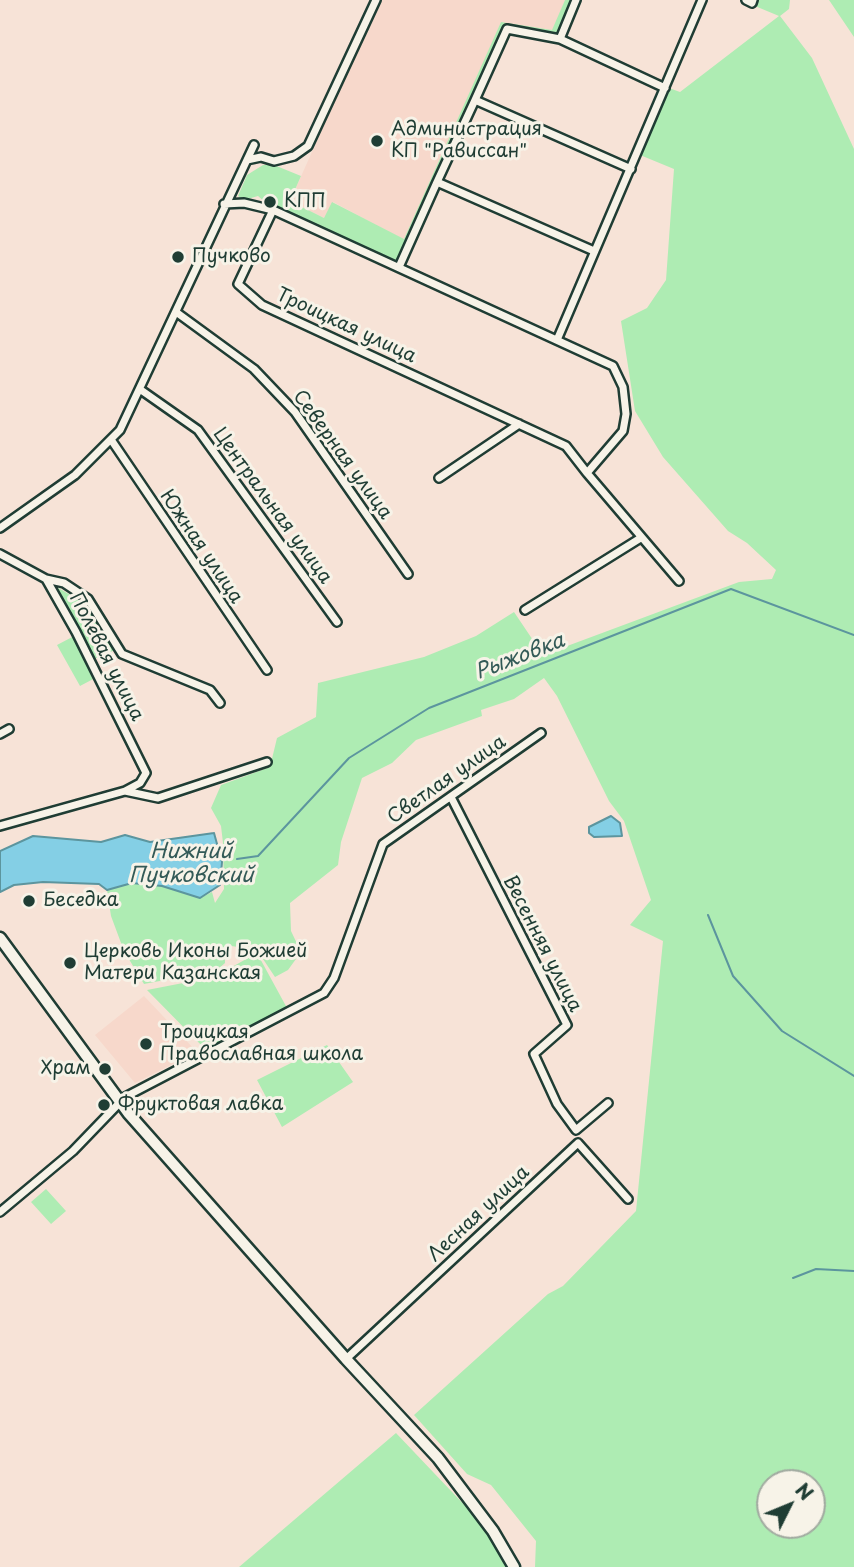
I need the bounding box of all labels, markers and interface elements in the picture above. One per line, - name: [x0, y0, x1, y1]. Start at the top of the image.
- place label: Администрация КП "Рависсан": [391, 119, 542, 163]
- marker: Администрация КП "Рависсан": [369, 133, 385, 149]
- place label: КПП: [284, 191, 326, 213]
- marker: КПП: [262, 194, 278, 210]
- place label: Пучково: [192, 246, 271, 268]
- marker: Пучково: [170, 249, 186, 265]
- street label: Троицкая улица: [272, 284, 420, 368]
- street label: Северная улица: [288, 386, 396, 524]
- street label: Центральная улица: [208, 423, 336, 589]
- street label: Южная улица: [155, 486, 247, 608]
- street label: Полевая улица: [64, 589, 148, 725]
- water label: Рыжовка: [472, 628, 568, 686]
- street label: Светлая улица: [384, 731, 510, 829]
- water label: Нижний Пучковский: [129, 839, 253, 889]
- street label: Весенняя улица: [498, 872, 586, 1016]
- place label: Беседка: [43, 890, 119, 912]
- marker: Беседка: [21, 893, 37, 909]
- place label: Церковь Иконы Божией Матери Казанская: [84, 941, 308, 985]
- marker: Церковь Иконы Божией Матери Казанская: [62, 955, 78, 971]
- place label: Троицкая Православная школа: [160, 1022, 363, 1066]
- marker: Троицкая Православная школа: [138, 1036, 154, 1052]
- place label: Храм: [41, 1058, 91, 1080]
- marker: Храм: [97, 1061, 113, 1077]
- place label: Фруктовая лавка: [118, 1094, 283, 1116]
- marker: Фруктовая лавка: [96, 1097, 112, 1113]
- street label: Лесная улица: [424, 1161, 534, 1267]
- north arrow: [756, 1469, 826, 1539]
- text: N: [790, 1476, 820, 1506]

